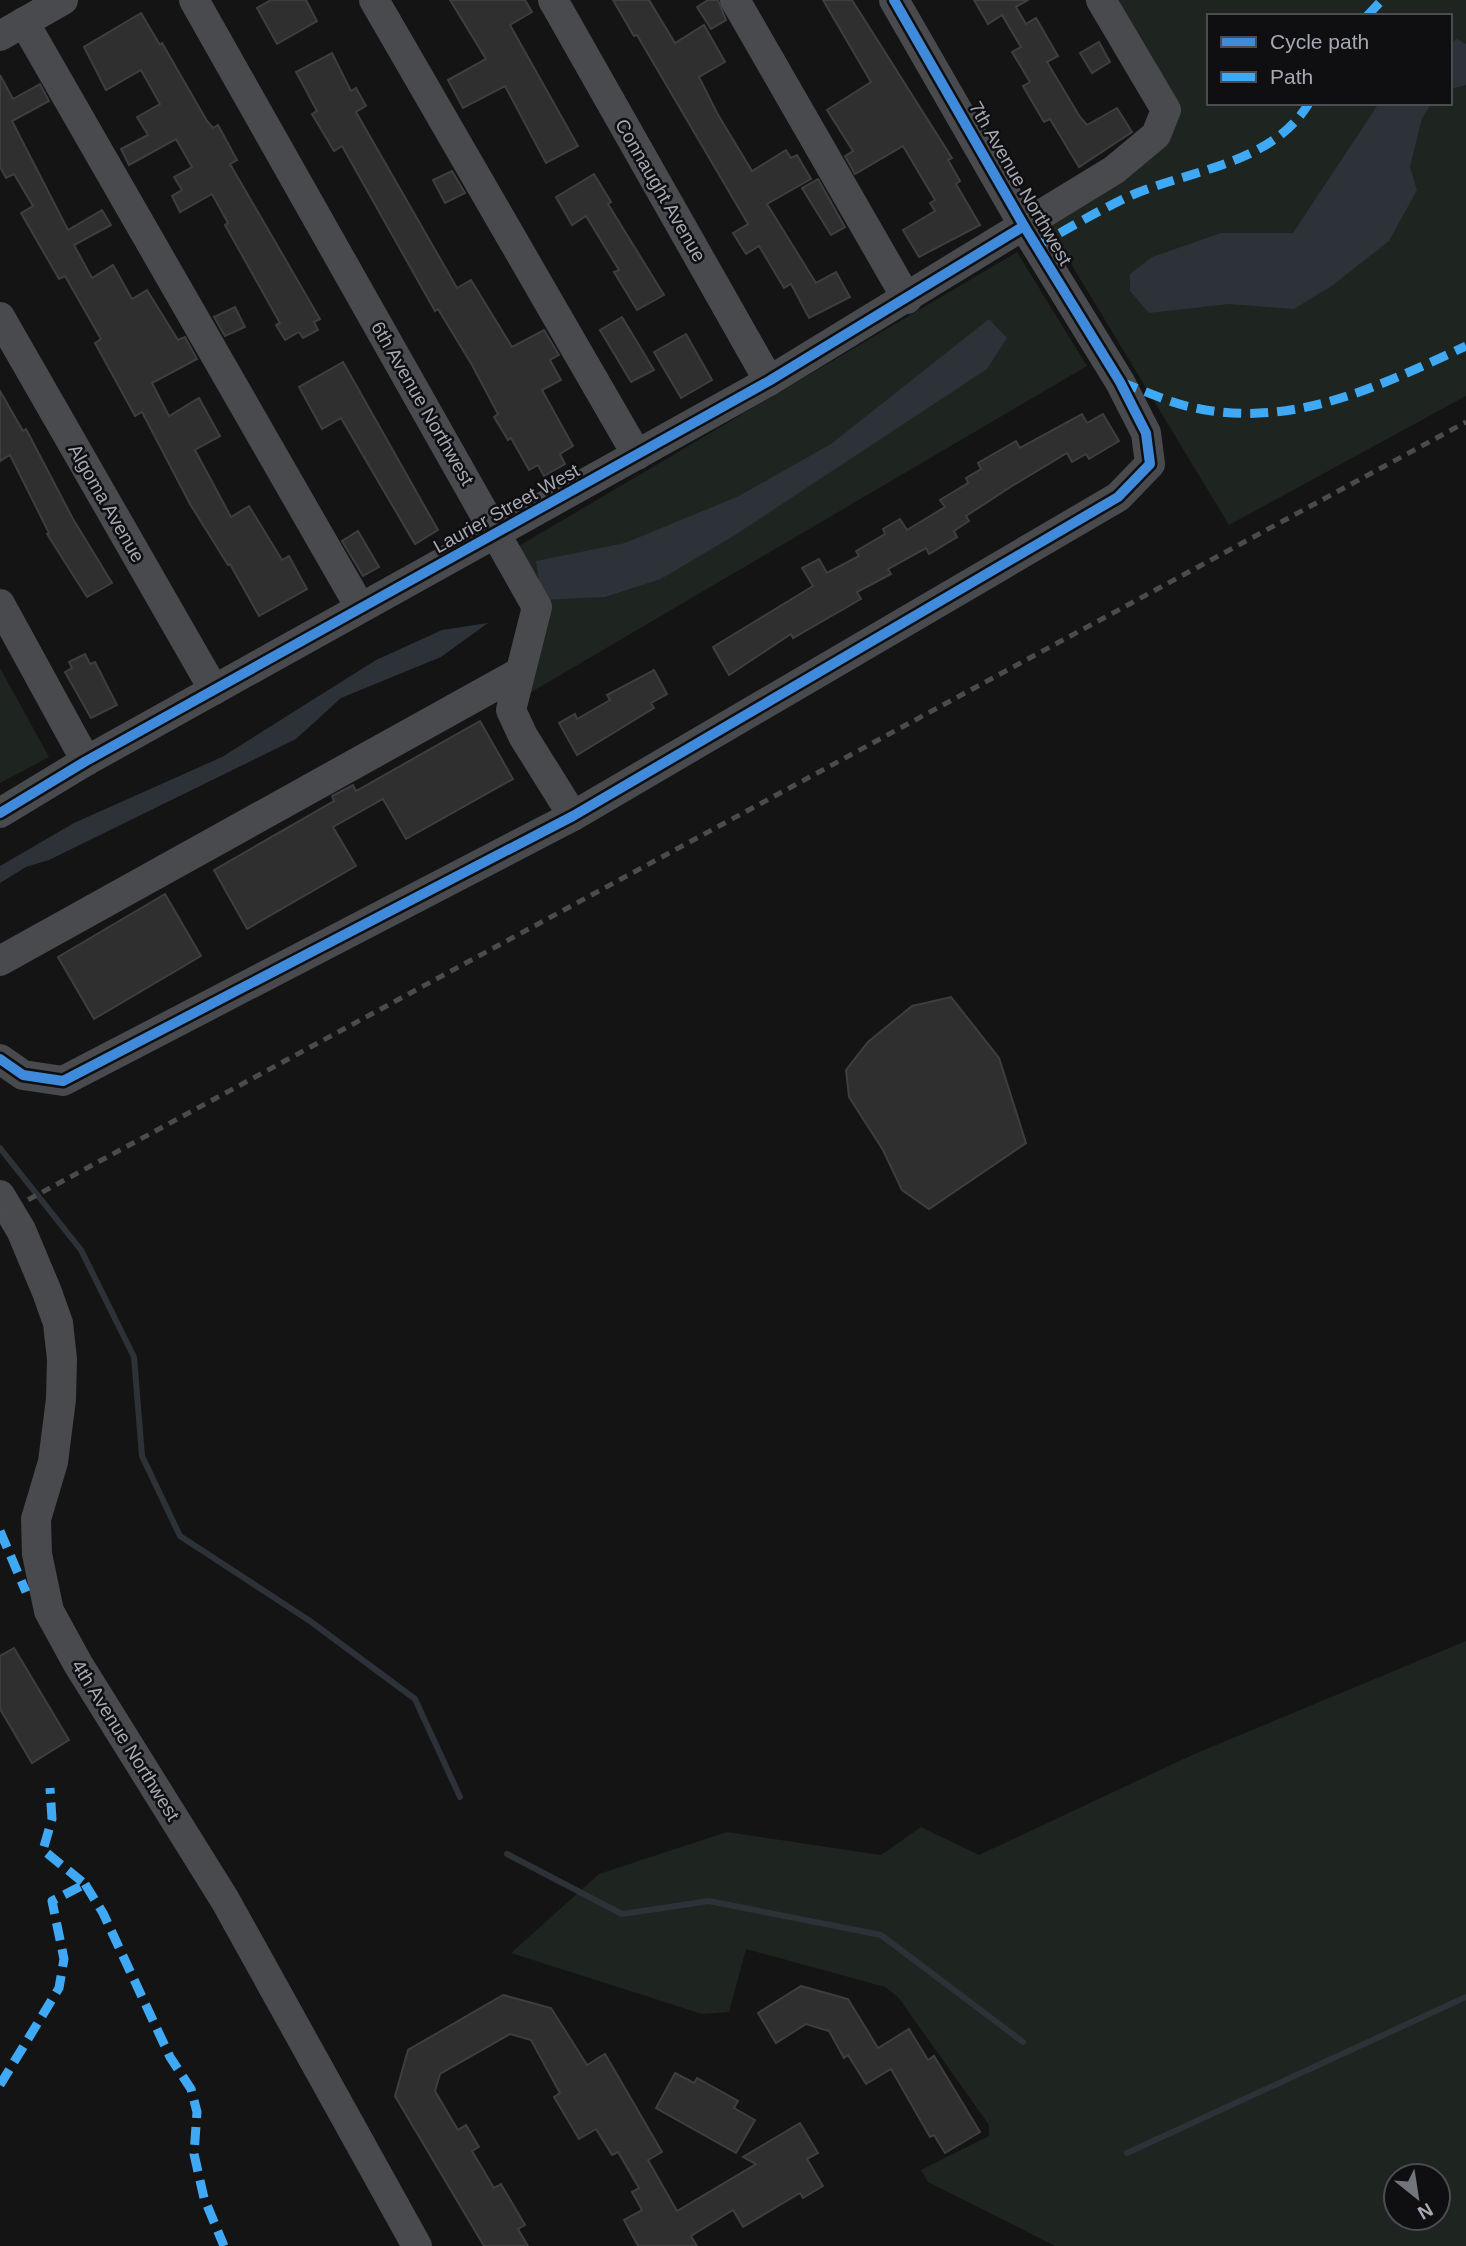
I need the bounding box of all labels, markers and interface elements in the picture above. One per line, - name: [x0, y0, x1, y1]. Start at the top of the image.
- legend: [1207, 14, 1452, 105]
- text: Cycle path: [1270, 30, 1369, 53]
- text: Path: [1270, 65, 1313, 88]
- street label: 7th Avenue Northwest: [965, 98, 1076, 269]
- street label: Connaught Avenue: [611, 115, 710, 265]
- street label: 6th Avenue Northwest: [367, 318, 478, 489]
- street label: Algoma Avenue: [64, 441, 149, 566]
- street label: Laurier Street West: [430, 459, 583, 557]
- street label: 4th Avenue Northwest: [68, 1656, 184, 1825]
- north arrow: [1382, 2162, 1452, 2232]
- text: N: [1414, 2199, 1436, 2224]

